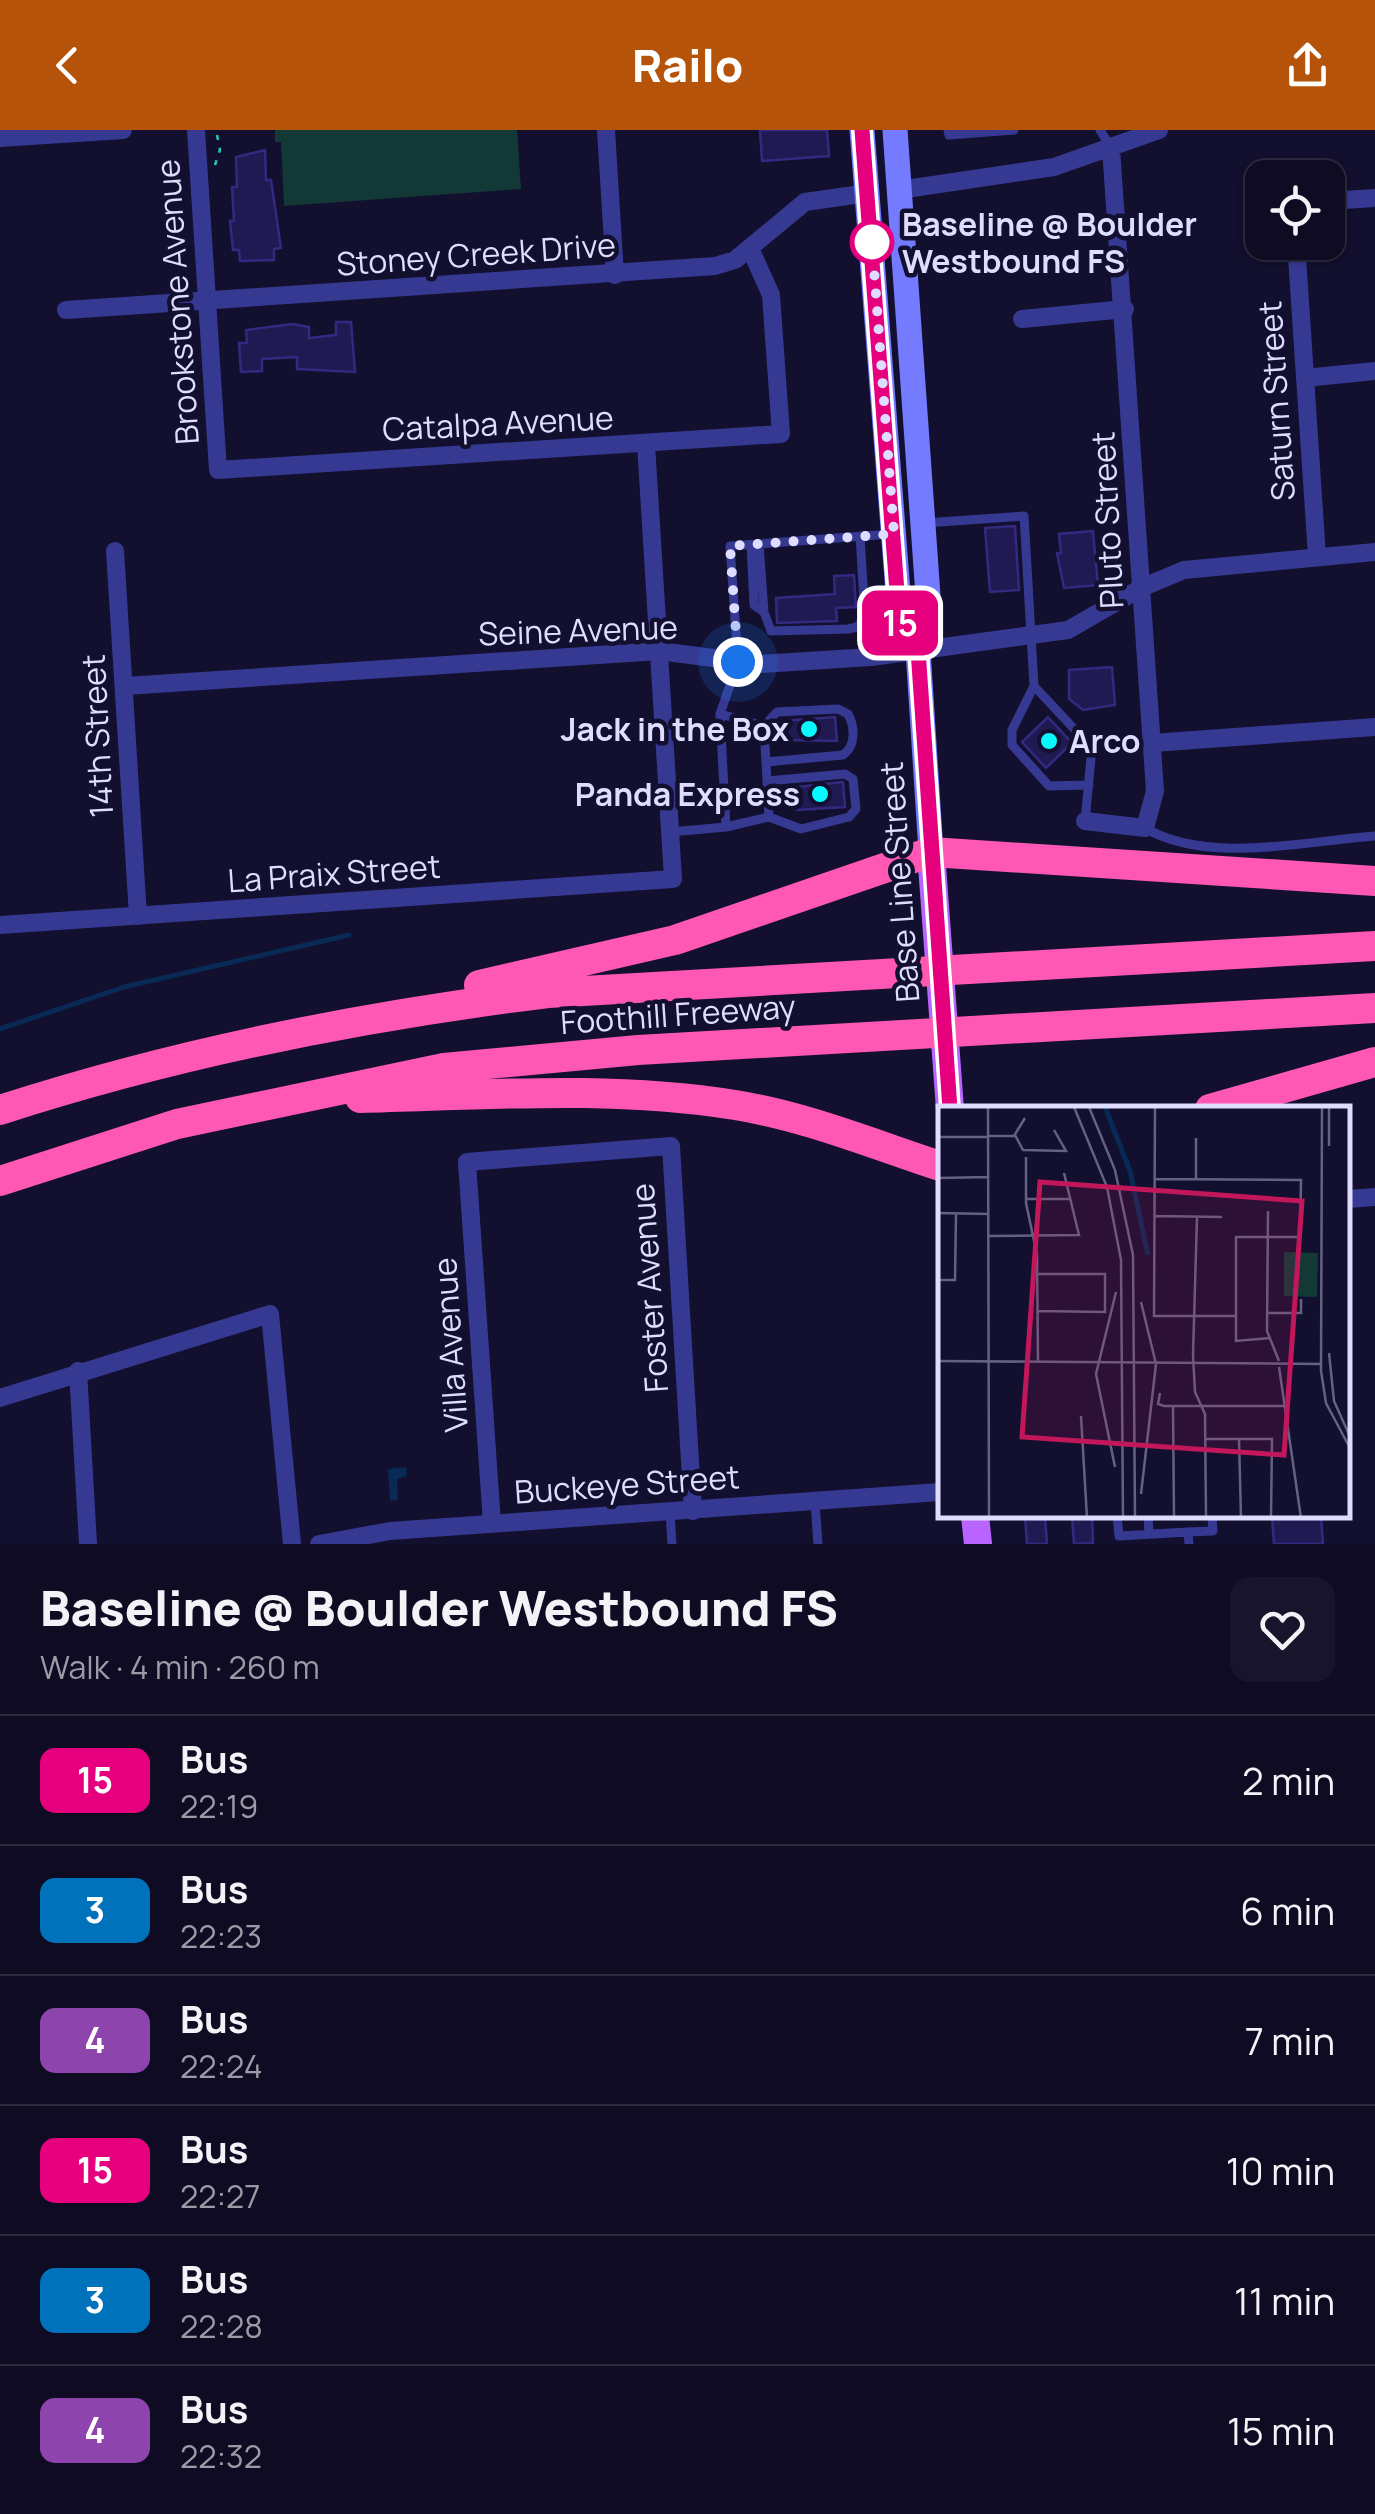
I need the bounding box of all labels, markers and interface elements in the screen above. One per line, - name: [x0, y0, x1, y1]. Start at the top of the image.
- text: Railo: [632, 34, 743, 96]
- icon: back: [40, 38, 95, 93]
- icon: share: [1280, 38, 1335, 93]
- street label: Brookstone Avenue: [145, 158, 209, 446]
- map controls: [1245, 160, 1345, 260]
- button: locate: [1245, 160, 1345, 260]
- place label: Baseline @ Boulder Westbound FS: [902, 202, 1197, 283]
- marker: Baseline @ Boulder Westbound FS: [851, 221, 893, 263]
- street label: Stoney Creek Drive: [335, 222, 617, 286]
- street label: Saturn Street: [1247, 300, 1305, 502]
- street label: Catalpa Avenue: [381, 395, 615, 451]
- street label: Pluto Street: [1080, 430, 1134, 610]
- line badge: 15: [855, 590, 945, 656]
- text: 15: [882, 599, 918, 647]
- street label: Seine Avenue: [478, 605, 678, 655]
- your location: [713, 637, 763, 687]
- street label: 14th Street: [71, 653, 123, 819]
- place label: Jack in the Box: [560, 707, 789, 751]
- marker: Jack in the Box: [798, 718, 820, 740]
- place label: Arco: [1069, 719, 1141, 763]
- marker: Arco: [1038, 730, 1060, 752]
- street label: Base Line Street: [869, 760, 929, 1004]
- place label: Panda Express: [575, 772, 800, 816]
- marker: Panda Express: [809, 783, 831, 805]
- street label: La Praix Street: [226, 844, 442, 902]
- street label: Foothill Freeway: [559, 984, 797, 1044]
- inset map: [938, 1106, 1350, 1519]
- street label: Foster Avenue: [620, 1182, 678, 1394]
- street label: Villa Avenue: [422, 1256, 478, 1434]
- street label: Buckeye Street: [513, 1454, 741, 1514]
- text: Baseline @ Boulder Westbound FS: [40, 1575, 838, 1640]
- button: heart: [1230, 1577, 1335, 1682]
- text: Walk · 4 min · 260 m: [40, 1645, 320, 1689]
- text: Bus: [180, 1732, 248, 1784]
- text: 2 min: [1242, 1754, 1335, 1806]
- text: 15: [77, 1756, 113, 1804]
- text: 22:19: [180, 1784, 258, 1828]
- text: Bus: [180, 1862, 248, 1914]
- text: 6 min: [1240, 1884, 1335, 1936]
- text: 3: [85, 1886, 105, 1934]
- text: 22:23: [180, 1914, 262, 1958]
- text: Bus: [180, 1992, 248, 2044]
- text: 7 min: [1245, 2014, 1335, 2066]
- text: 4: [84, 2016, 106, 2064]
- text: 22:24: [180, 2044, 263, 2088]
- text: Bus: [180, 2122, 248, 2174]
- text: 10 min: [1226, 2144, 1335, 2196]
- text: 15: [77, 2146, 113, 2194]
- text: 22:27: [180, 2174, 260, 2218]
- text: Bus: [180, 2252, 248, 2304]
- text: 11 min: [1234, 2274, 1335, 2326]
- text: 3: [85, 2276, 105, 2324]
- text: 22:28: [180, 2304, 263, 2348]
- text: Bus: [180, 2382, 248, 2434]
- text: 15 min: [1227, 2404, 1335, 2456]
- text: 4: [84, 2406, 106, 2454]
- text: 22:32: [180, 2434, 262, 2478]

